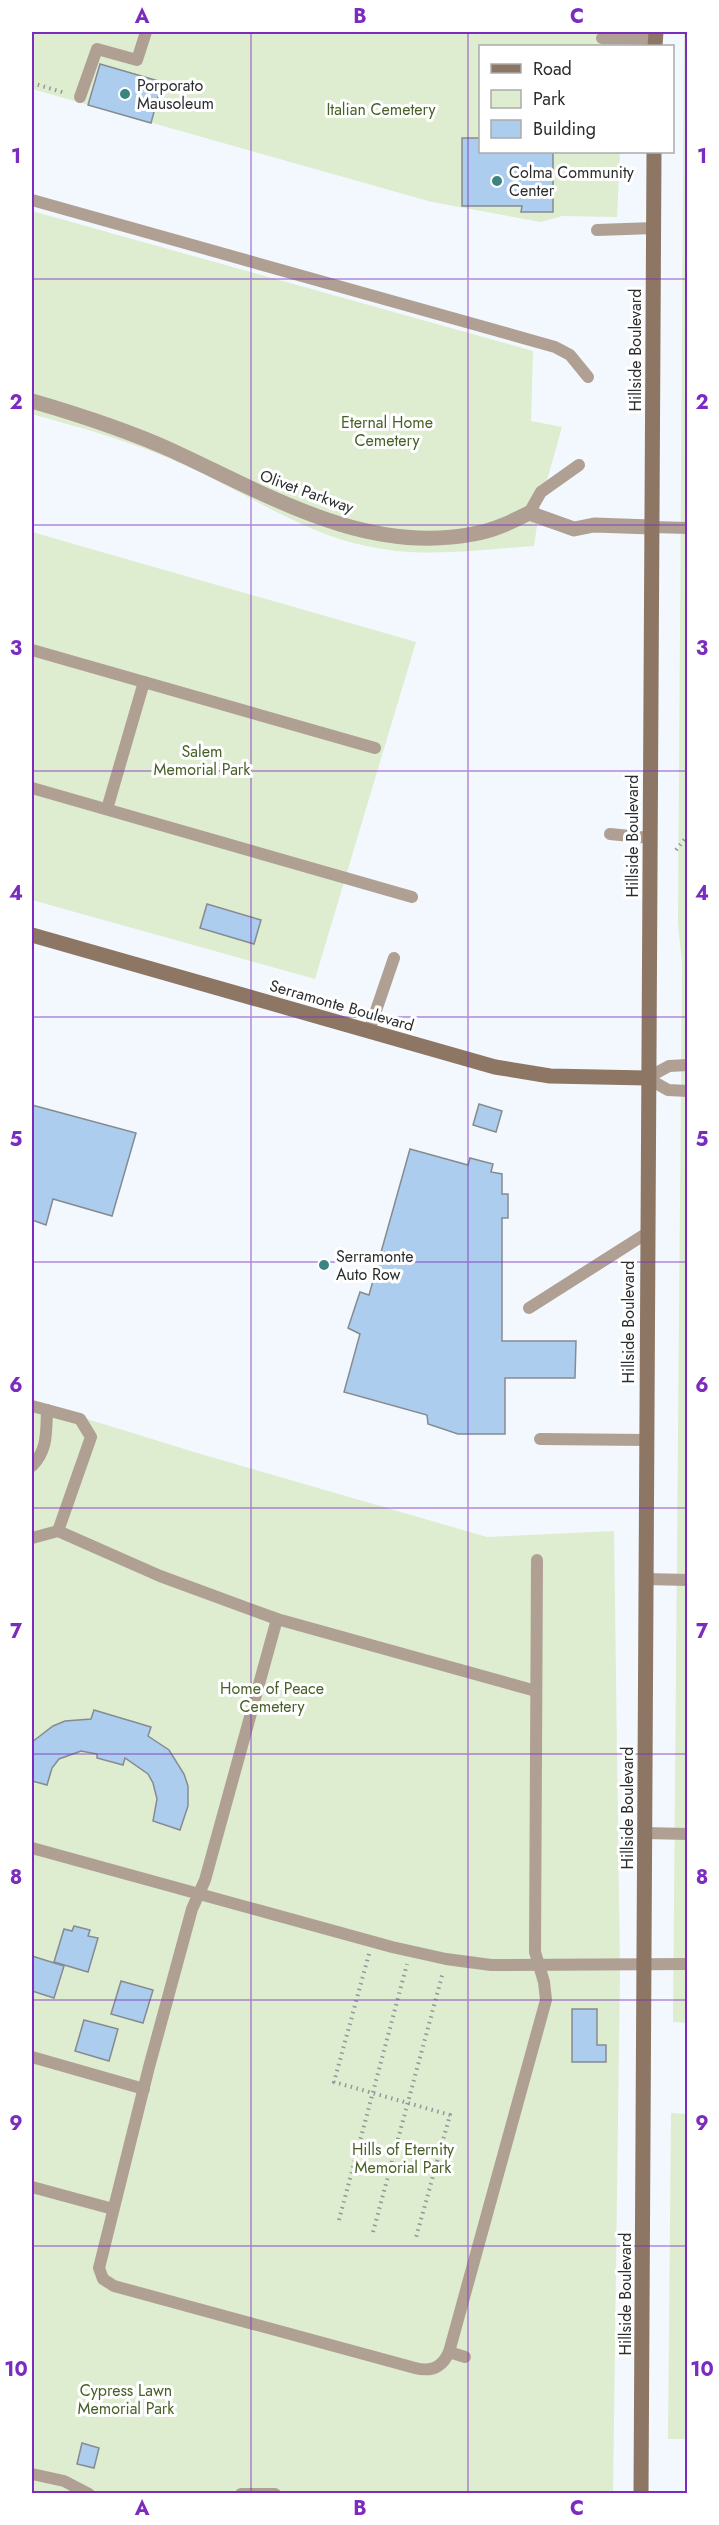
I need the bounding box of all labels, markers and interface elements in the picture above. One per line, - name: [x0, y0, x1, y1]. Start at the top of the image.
- text: A: [134, 2, 150, 31]
- text: B: [353, 2, 367, 31]
- text: C: [570, 2, 584, 31]
- legend: [479, 45, 674, 153]
- text: Road: [533, 56, 572, 82]
- place label: Porporato Mausoleum: [137, 74, 214, 115]
- text: Park: [533, 86, 565, 112]
- marker: Porporato Mausoleum: [118, 87, 132, 101]
- park label: Italian Cemetery: [326, 98, 437, 121]
- text: Building: [533, 116, 596, 142]
- text: 1: [11, 142, 21, 171]
- text: 1: [697, 142, 707, 171]
- place label: Colma Community Center: [509, 161, 635, 202]
- marker: Colma Community Center: [490, 174, 504, 188]
- street label: Hillside Boulevard: [624, 289, 647, 411]
- text: 2: [9, 388, 23, 417]
- text: 2: [695, 388, 709, 417]
- park label: Eternal Home Cemetery: [341, 411, 433, 452]
- street label: Olivet Parkway: [257, 464, 358, 519]
- text: 3: [10, 634, 22, 663]
- text: 3: [696, 634, 708, 663]
- park label: Salem Memorial Park: [154, 740, 251, 781]
- street label: Hillside Boulevard: [621, 775, 644, 897]
- text: 4: [9, 879, 23, 908]
- text: 4: [695, 879, 709, 908]
- street label: Serramonte Boulevard: [267, 974, 417, 1037]
- text: 5: [10, 1125, 23, 1154]
- text: 5: [696, 1125, 709, 1154]
- place label: Serramonte Auto Row: [336, 1245, 413, 1286]
- marker: Serramonte Auto Row: [317, 1258, 331, 1272]
- street label: Hillside Boulevard: [617, 1261, 640, 1383]
- text: 6: [9, 1371, 23, 1400]
- text: 6: [695, 1371, 709, 1400]
- text: 7: [10, 1617, 23, 1646]
- text: 7: [696, 1617, 709, 1646]
- park label: Home of Peace Cemetery: [220, 1677, 324, 1718]
- street label: Hillside Boulevard: [616, 1747, 639, 1869]
- text: 8: [10, 1863, 22, 1892]
- text: 8: [696, 1863, 708, 1892]
- text: 9: [9, 2109, 23, 2138]
- text: 9: [695, 2109, 709, 2138]
- park label: Hills of Eternity Memorial Park: [352, 2138, 455, 2179]
- street label: Hillside Boulevard: [614, 2233, 637, 2355]
- text: 10: [4, 2355, 28, 2384]
- text: 10: [690, 2355, 714, 2384]
- park label: Cypress Lawn Memorial Park: [78, 2379, 175, 2420]
- text: A: [134, 2494, 150, 2523]
- text: B: [353, 2494, 367, 2523]
- text: C: [570, 2494, 584, 2523]

